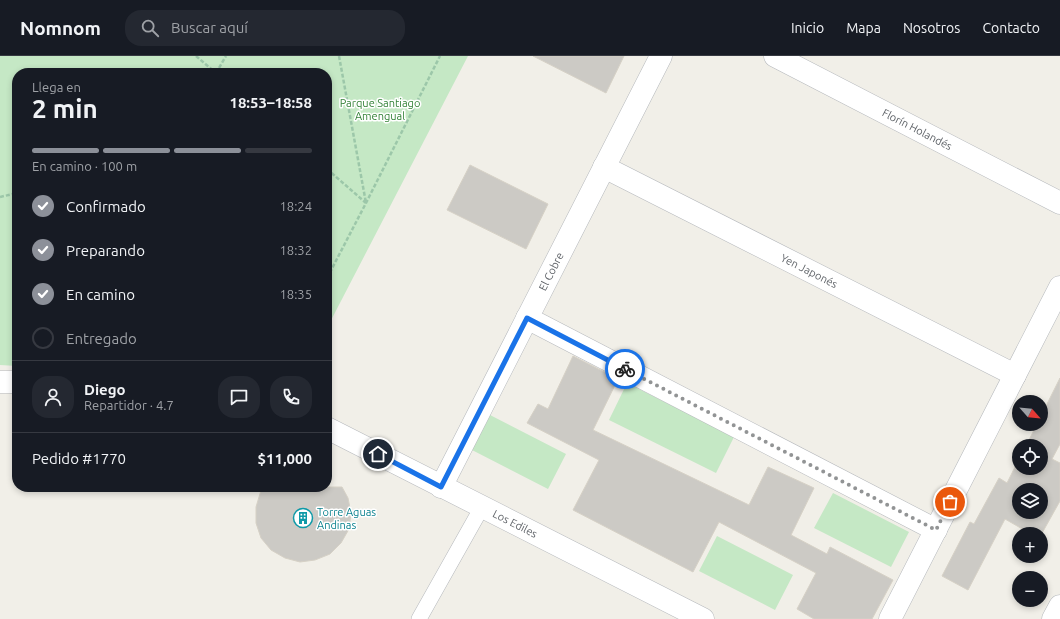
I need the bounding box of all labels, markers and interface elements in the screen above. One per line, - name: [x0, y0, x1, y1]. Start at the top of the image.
- search box: [125, 10, 405, 46]
- text: Nomnom: [20, 17, 101, 39]
- icon: search: [139, 17, 161, 39]
- text: Buscar aquí: [171, 19, 248, 36]
- text: Inicio: [791, 20, 824, 36]
- text: Mapa: [846, 20, 881, 36]
- text: Nosotros: [903, 20, 960, 36]
- text: Contacto: [982, 20, 1040, 36]
- text: Llega en: [32, 80, 81, 94]
- text: 2 min: [32, 94, 98, 123]
- text: 18:53–18:58: [229, 94, 312, 111]
- park label: Parque Santiago Amengual: [340, 97, 420, 122]
- street label: Florín Holandés: [880, 106, 954, 152]
- text: En camino · 100 m: [32, 159, 137, 173]
- icon: check: [32, 195, 54, 217]
- text: Confirmado: [66, 198, 146, 215]
- text: 18:24: [279, 199, 312, 213]
- icon: check: [32, 239, 54, 261]
- text: Preparando: [66, 242, 145, 259]
- text: 18:32: [279, 243, 312, 257]
- street label: El Cobre: [536, 250, 566, 293]
- street label: Yen Japonés: [779, 252, 840, 290]
- icon: check: [32, 283, 54, 305]
- text: En camino: [66, 286, 135, 303]
- text: 18:35: [279, 287, 312, 301]
- text: Entregado: [66, 330, 137, 347]
- courier: [605, 349, 645, 389]
- icon: bike: [614, 358, 636, 380]
- button: person: [32, 376, 74, 418]
- button: chat: [218, 376, 260, 418]
- button: phone: [270, 376, 312, 418]
- text: Diego: [84, 381, 126, 398]
- north arrow: [1012, 395, 1048, 431]
- map controls: [1012, 395, 1048, 607]
- text: Repartidor · 4.7: [84, 398, 174, 412]
- pin: [361, 437, 395, 471]
- button: locate: [1012, 439, 1048, 475]
- icon: home: [367, 443, 389, 465]
- text: Pedido #1770: [32, 450, 126, 467]
- text: $11,000: [258, 450, 312, 467]
- button: layers: [1012, 483, 1048, 519]
- pin: [933, 485, 967, 519]
- icon: bag: [939, 491, 961, 513]
- place label: Torre Aguas Andinas: [317, 506, 376, 531]
- building icon: Torre Aguas Andinas: [292, 507, 314, 529]
- street label: Los Ediles: [491, 507, 540, 540]
- button: +: [1012, 527, 1048, 563]
- button: −: [1012, 571, 1048, 607]

